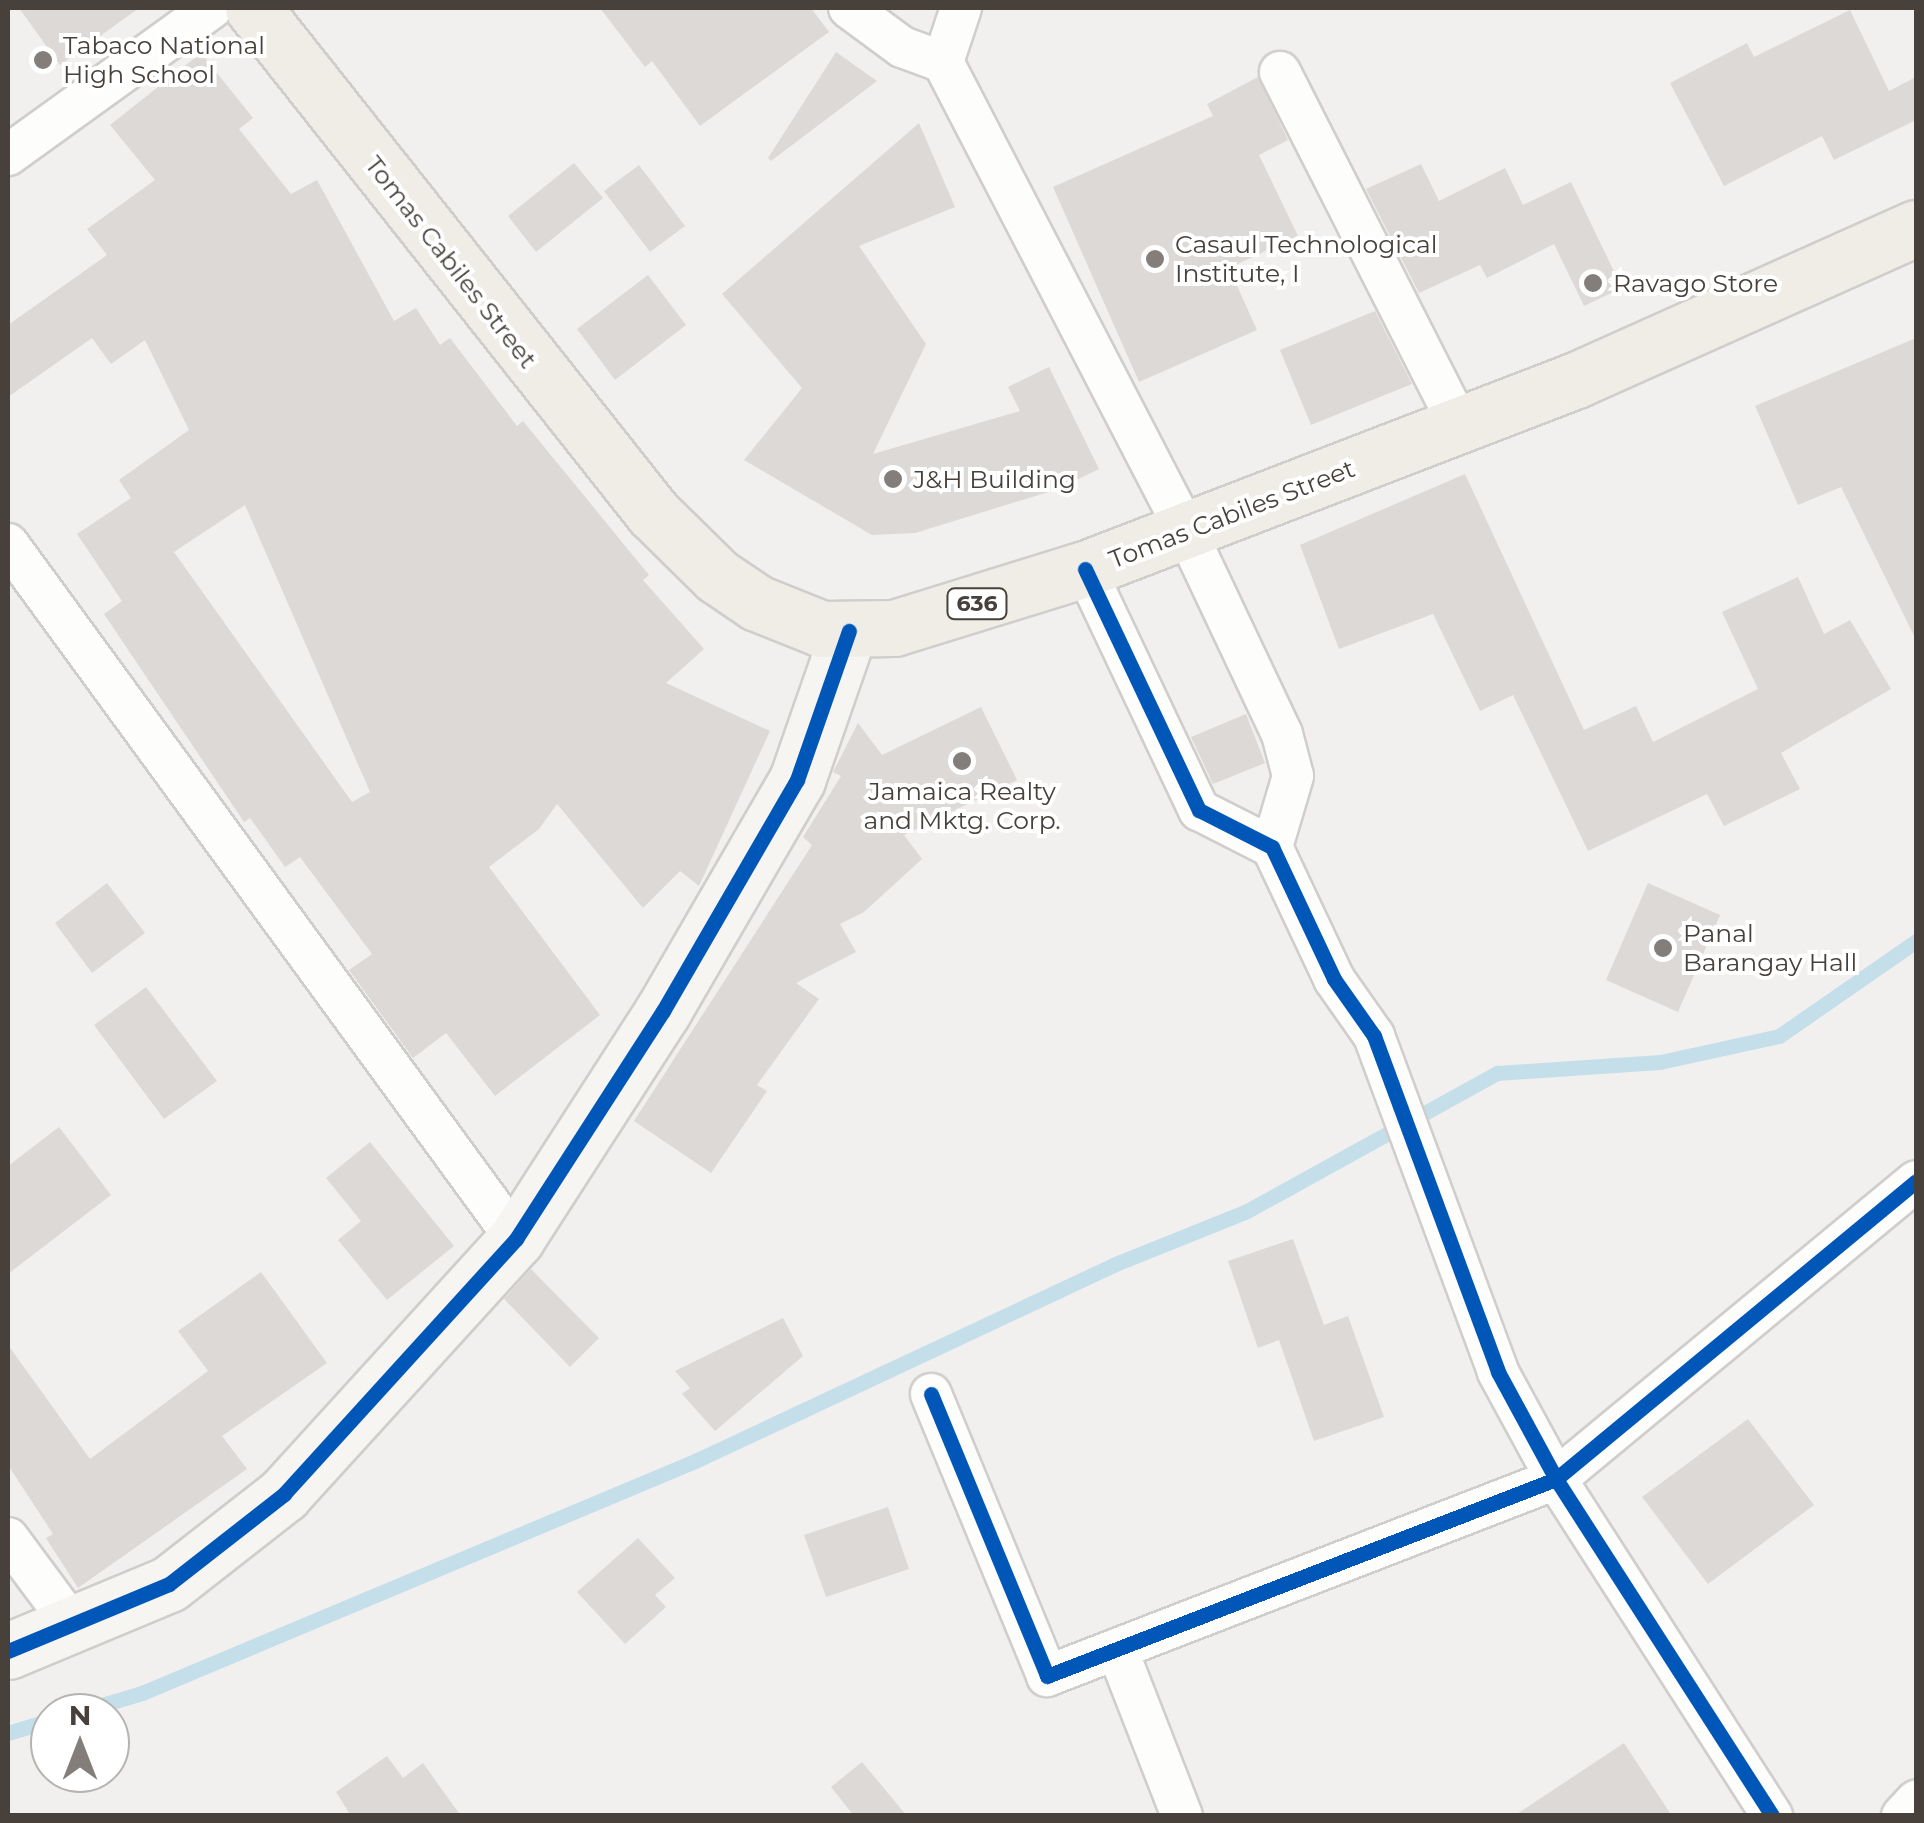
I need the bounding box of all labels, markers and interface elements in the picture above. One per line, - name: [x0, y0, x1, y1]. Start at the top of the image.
- place label: Tabaco National High School: [63, 31, 265, 90]
- marker: Tabaco National High School: [32, 49, 54, 71]
- street label: Tomas Cabiles Street: [359, 150, 543, 374]
- place label: Casaul Technological Institute, I: [1175, 230, 1438, 289]
- marker: Casaul Technological Institute, I: [1144, 248, 1166, 270]
- place label: Ravago Store: [1613, 268, 1778, 298]
- marker: Ravago Store: [1582, 272, 1604, 294]
- street label: Tomas Cabiles Street: [1105, 453, 1359, 575]
- place label: J&H Building: [913, 464, 1076, 494]
- marker: J&H Building: [882, 468, 904, 490]
- road number: 636: [944, 587, 1010, 621]
- marker: Jamaica Realty and Mktg. Corp.: [951, 750, 973, 772]
- place label: Jamaica Realty and Mktg. Corp.: [863, 777, 1061, 836]
- place label: Panal Barangay Hall: [1683, 919, 1857, 978]
- marker: Panal Barangay Hall: [1652, 937, 1674, 959]
- north arrow: [30, 1693, 130, 1793]
- text: N: [69, 1698, 91, 1732]

